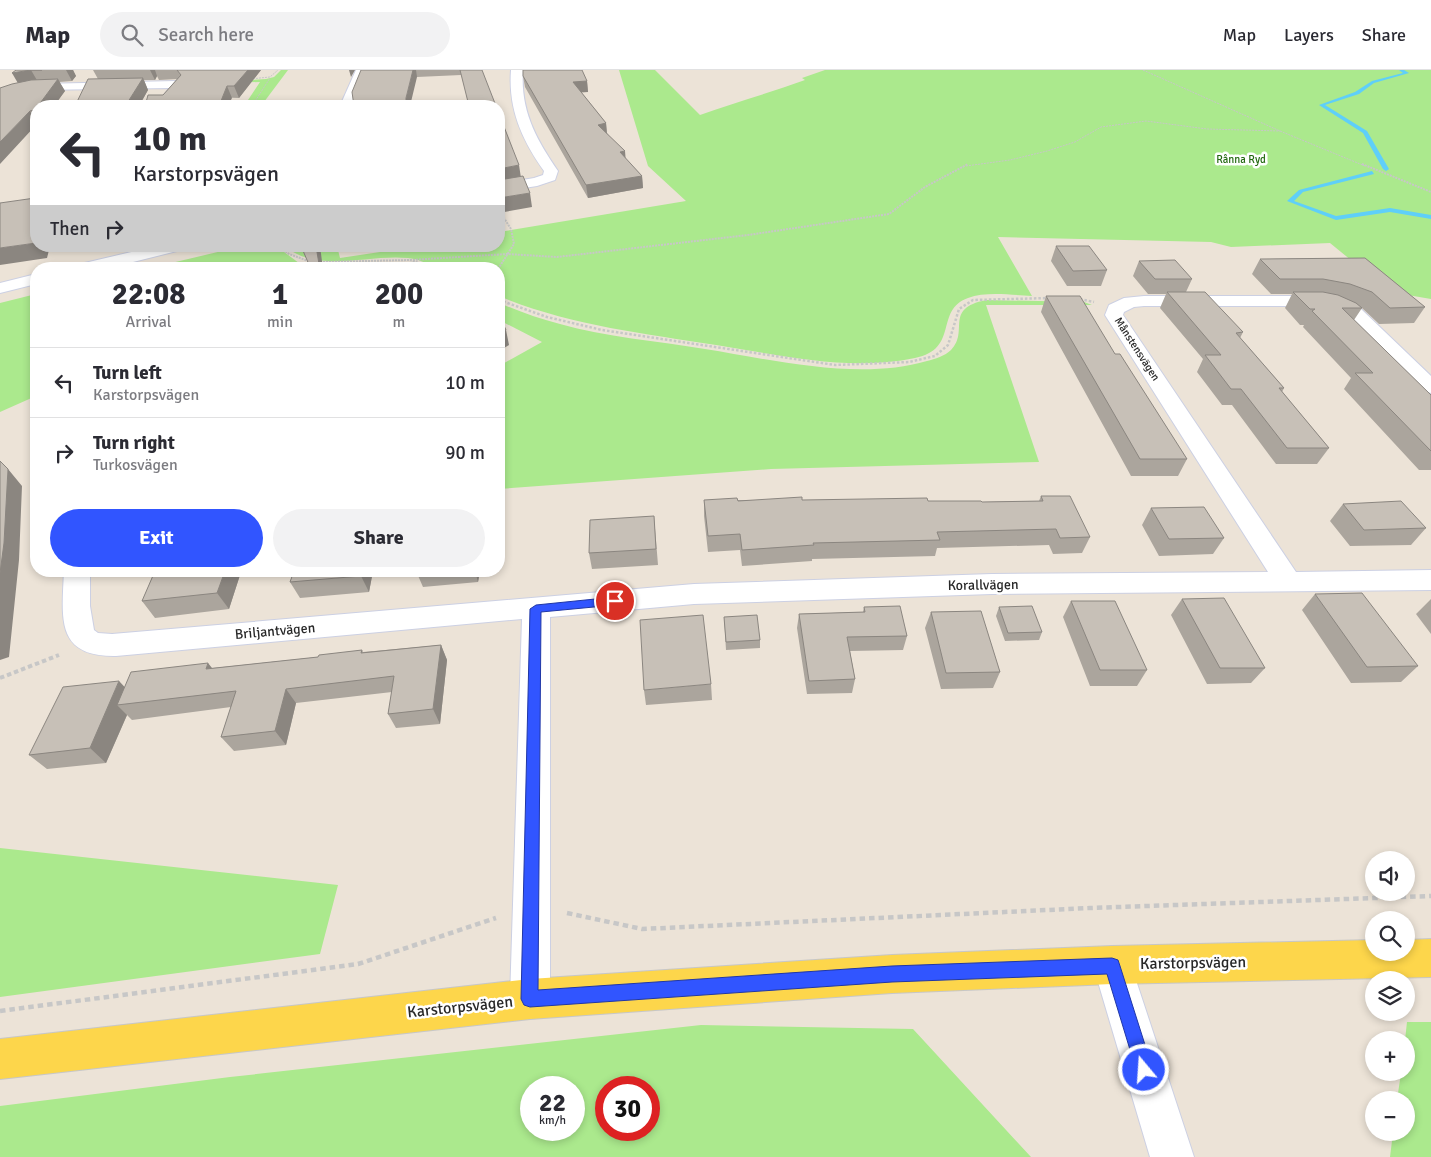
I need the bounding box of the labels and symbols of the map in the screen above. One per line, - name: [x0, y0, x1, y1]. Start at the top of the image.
- park label: Rånna Ryd: [1216, 153, 1266, 166]
- street label: Månstensvägen: [1112, 315, 1162, 383]
- street label: Korallvägen: [947, 576, 1019, 594]
- pin: [594, 580, 636, 622]
- street label: Briljantvägen: [234, 619, 316, 643]
- street label: Karstorpsvägen: [1140, 952, 1246, 974]
- street label: Karstorpsvägen: [406, 992, 514, 1022]
- position arrow: [1117, 1043, 1169, 1095]
- speed limit sign: 30: [595, 1076, 660, 1141]

